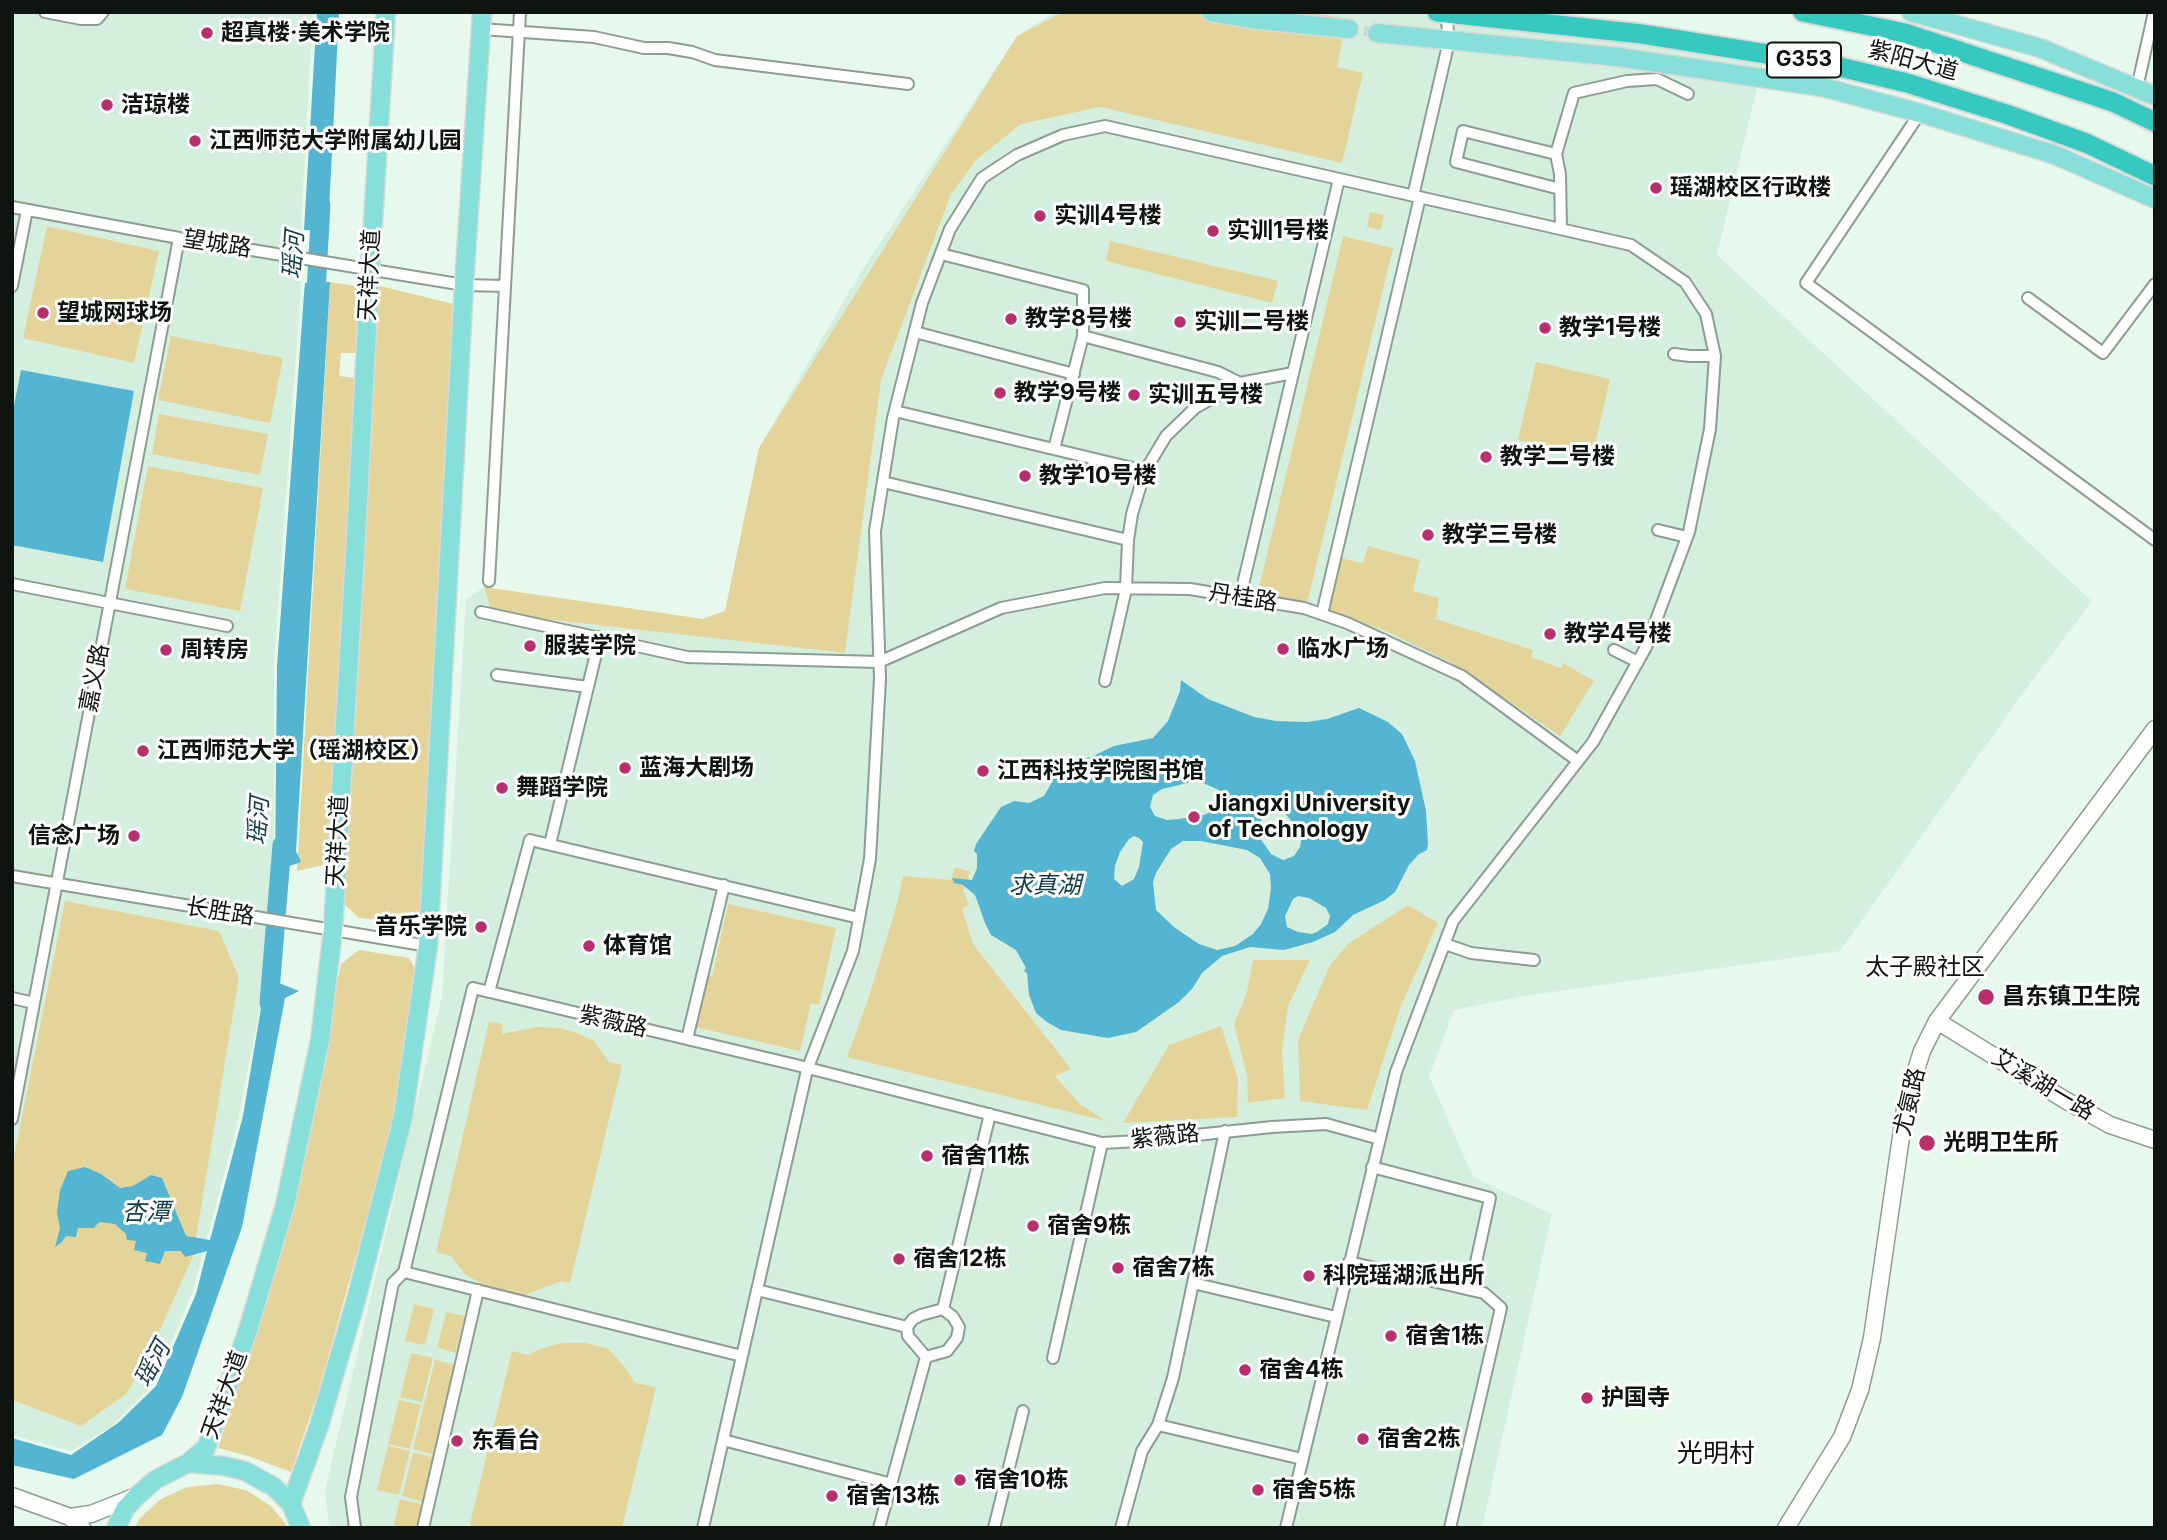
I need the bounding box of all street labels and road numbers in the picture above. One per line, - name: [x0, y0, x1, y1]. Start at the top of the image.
- street label: 紫阳大道: [1865, 36, 1961, 86]
- road number: G353: [1767, 42, 1841, 78]
- street label: 望城路: [181, 225, 253, 263]
- street label: 天祥大道: [354, 228, 386, 322]
- street label: 丹桂路: [1207, 579, 1279, 617]
- street label: 嘉义路: [75, 642, 115, 714]
- street label: 天祥大道: [322, 794, 354, 888]
- street label: 长胜路: [184, 893, 256, 931]
- street label: 紫薇路: [576, 1001, 650, 1043]
- street label: 艾溪湖一路: [1987, 1044, 2099, 1126]
- street label: 尤氨路: [1889, 1065, 1931, 1139]
- street label: 紫薇路: [1129, 1120, 1201, 1154]
- street label: 天祥大道: [196, 1347, 254, 1443]

